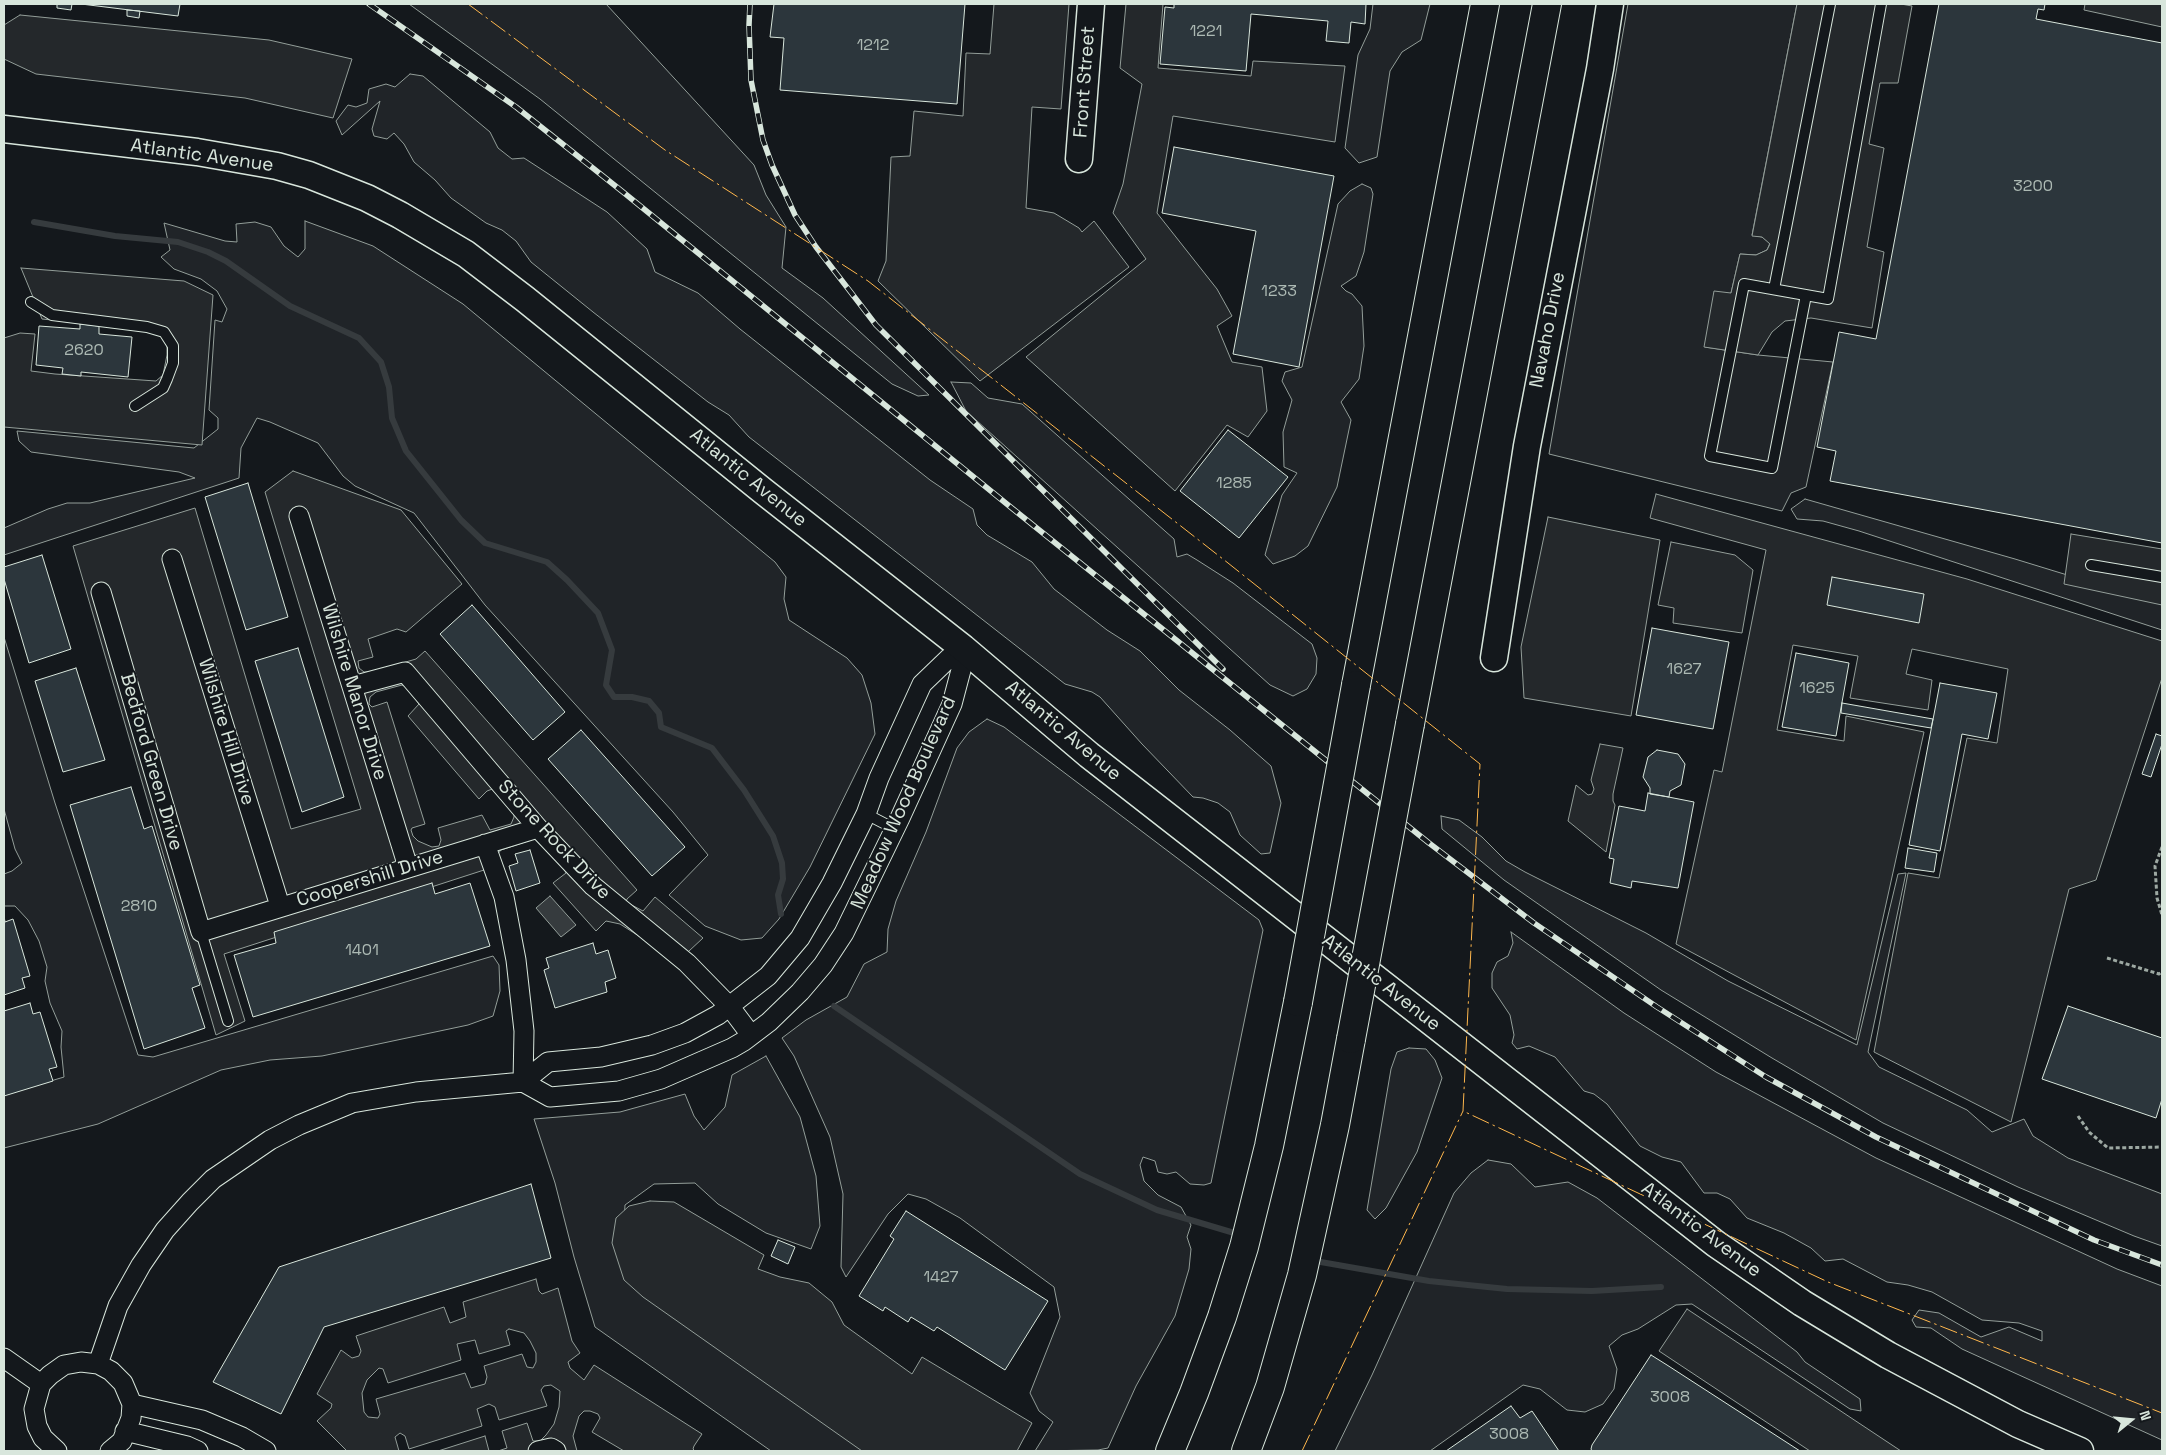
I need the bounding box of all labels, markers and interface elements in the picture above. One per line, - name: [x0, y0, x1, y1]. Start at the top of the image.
- house number: 1221: [1190, 22, 1222, 42]
- street label: Front Street: [1070, 25, 1100, 139]
- house number: 1212: [857, 36, 889, 56]
- street label: Atlantic Avenue: [129, 135, 275, 177]
- house number: 3200: [2013, 177, 2053, 197]
- street label: Navaho Drive: [1526, 270, 1570, 390]
- house number: 1233: [1261, 282, 1297, 302]
- house number: 2620: [64, 341, 104, 361]
- street label: Atlantic Avenue: [685, 424, 811, 532]
- house number: 1285: [1216, 474, 1252, 494]
- street label: Wilshire Manor Drive: [316, 601, 392, 783]
- street label: Wilshire Hill Drive: [193, 656, 259, 808]
- house number: 1627: [1667, 660, 1701, 680]
- street label: Bedford Green Drive: [115, 671, 187, 853]
- street label: Atlantic Avenue: [1000, 676, 1126, 786]
- house number: 1625: [1799, 679, 1835, 699]
- street label: Meadow Wood Boulevard: [847, 693, 961, 913]
- street label: Stone Rock Drive: [493, 775, 615, 905]
- street label: Coopershill Drive: [294, 846, 446, 912]
- house number: 2810: [121, 897, 157, 917]
- street label: Atlantic Avenue: [1317, 930, 1445, 1036]
- house number: 1401: [345, 941, 379, 961]
- street label: Atlantic Avenue: [1637, 1178, 1765, 1282]
- house number: 1427: [923, 1268, 959, 1288]
- house number: 3008: [1650, 1388, 1690, 1408]
- north arrow: [2106, 1395, 2156, 1445]
- text: N: [2135, 1408, 2155, 1423]
- house number: 3008: [1489, 1425, 1529, 1445]

